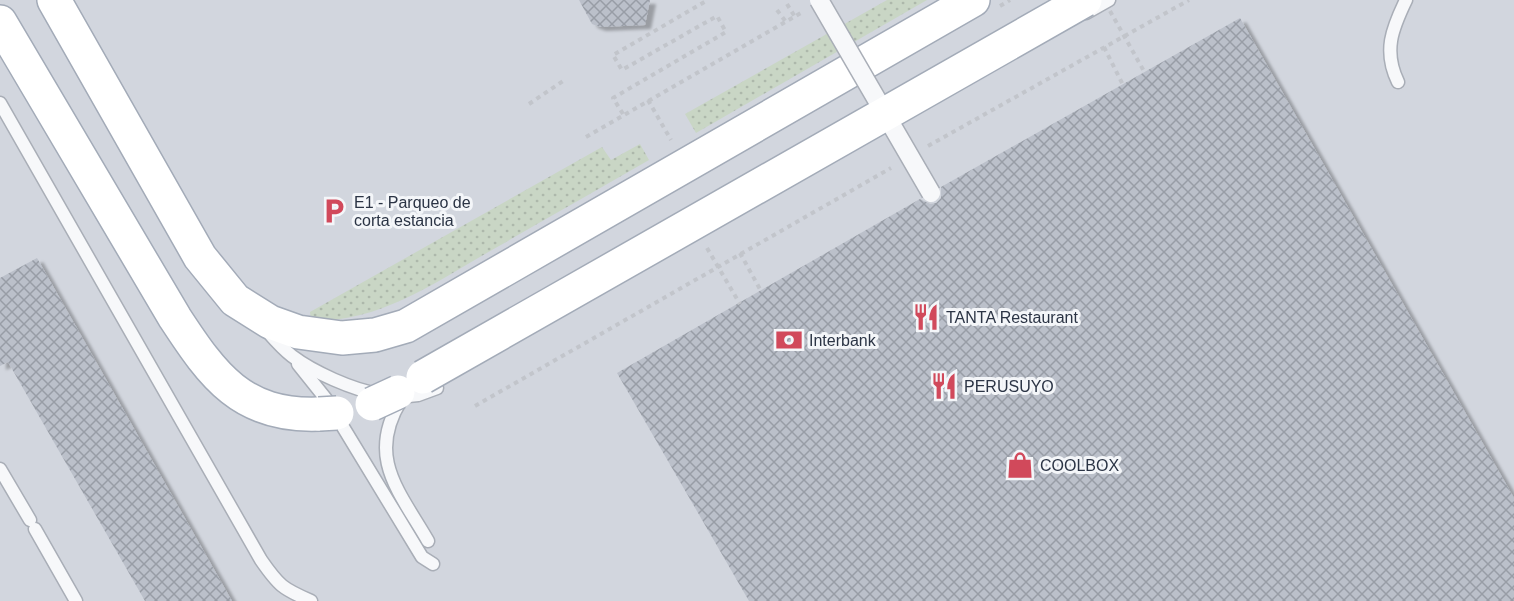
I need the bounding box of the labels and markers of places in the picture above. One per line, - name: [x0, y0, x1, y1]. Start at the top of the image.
- place label: E1 - Parqueo de corta estancia: [354, 194, 471, 229]
- parking icon: E1 - Parqueo de corta estancia: [319, 196, 349, 226]
- restaurant icon: TANTA Restaurant: [911, 302, 941, 332]
- place label: TANTA Restaurant: [946, 309, 1078, 326]
- bank icon: Interbank: [774, 325, 804, 355]
- place label: Interbank: [809, 332, 877, 349]
- restaurant icon: PERUSUYO: [929, 371, 959, 401]
- place label: PERUSUYO: [964, 378, 1054, 395]
- shop icon: COOLBOX: [1005, 450, 1035, 480]
- place label: COOLBOX: [1040, 457, 1119, 474]

